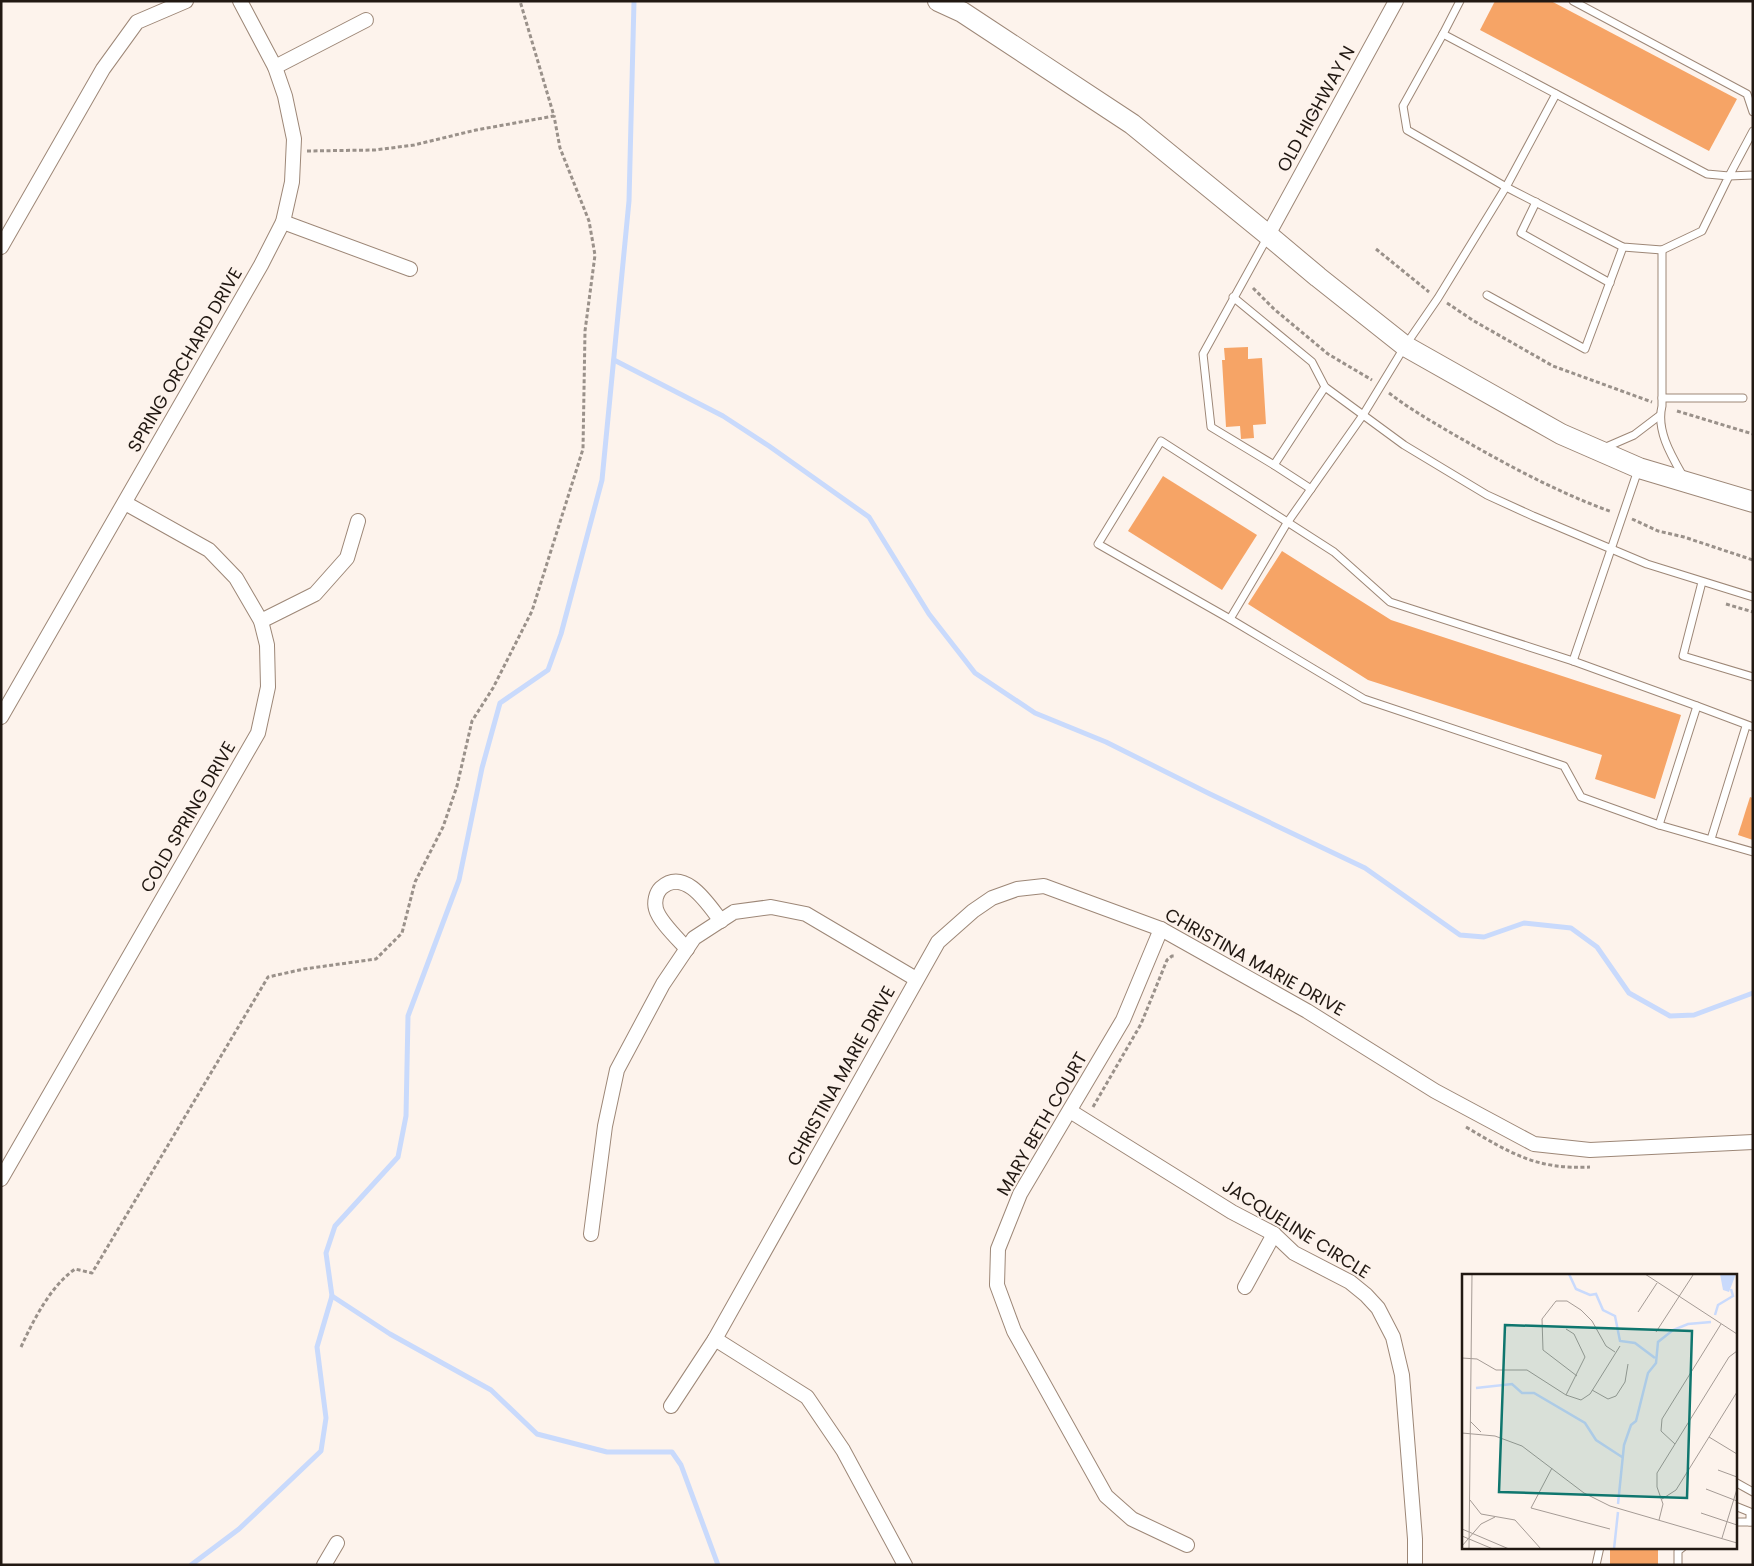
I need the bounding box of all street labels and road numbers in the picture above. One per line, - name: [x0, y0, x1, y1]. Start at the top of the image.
- street label: OLD HIGHWAY N: [1271, 41, 1361, 176]
- street label: SPRING ORCHARD DRIVE: [121, 263, 248, 457]
- street label: COLD SPRING DRIVE: [134, 737, 241, 897]
- street label: CHRISTINA MARIE DRIVE: [1161, 902, 1350, 1022]
- street label: CHRISTINA MARIE DRIVE: [781, 981, 901, 1170]
- street label: MARY BETH COURT: [990, 1047, 1093, 1200]
- street label: JACQUELINE CIRCLE: [1217, 1173, 1375, 1284]

